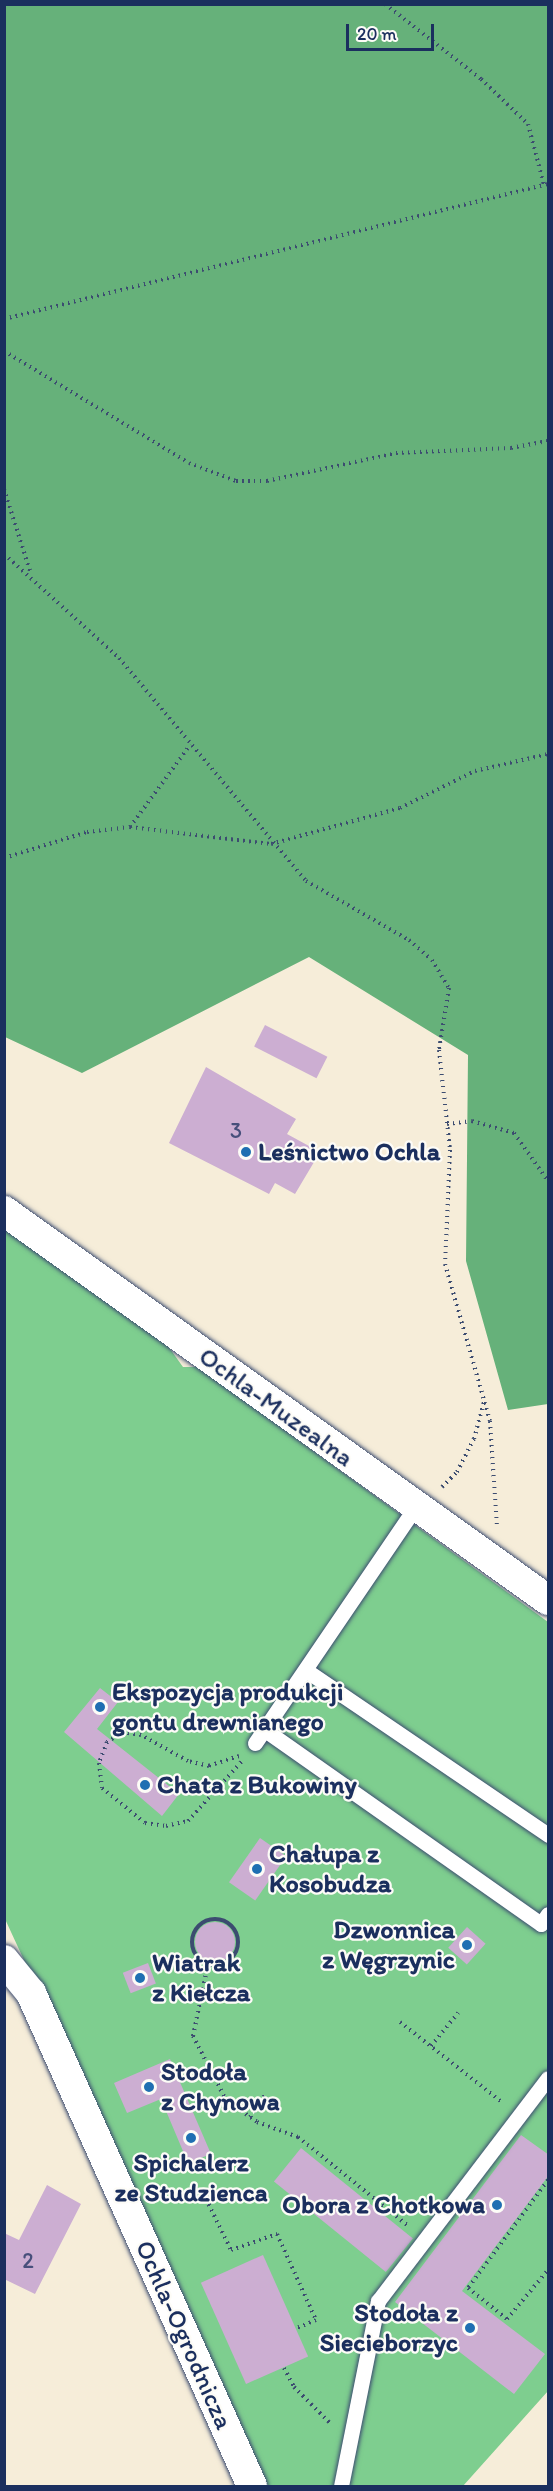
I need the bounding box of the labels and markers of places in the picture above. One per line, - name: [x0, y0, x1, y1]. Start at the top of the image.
- place label: Leśnictwo Ochla: [258, 1136, 440, 1168]
- marker: Leśnictwo Ochla: [239, 1145, 253, 1159]
- place label: Ekspozycja produkcji gontu drewnianego: [112, 1676, 343, 1738]
- marker: Ekspozycja produkcji gontu drewnianego: [93, 1700, 107, 1714]
- place label: Chata z Bukowiny: [157, 1769, 357, 1801]
- marker: Chata z Bukowiny: [138, 1778, 152, 1792]
- place label: Chałupa z Kosobudza: [269, 1838, 391, 1900]
- marker: Chałupa z Kosobudza: [250, 1862, 264, 1876]
- place label: Dzwonnica z Węgrzynic: [323, 1914, 455, 1976]
- marker: Dzwonnica z Węgrzynic: [460, 1938, 474, 1952]
- place label: Wiatrak z Kiełcza: [152, 1947, 250, 2008]
- marker: Wiatrak z Kiełcza: [133, 1971, 147, 1985]
- place label: Stodoła z Chynowa: [161, 2056, 280, 2118]
- marker: Stodoła z Chynowa: [142, 2080, 156, 2094]
- marker: Spichalerz ze Studzienca: [184, 2131, 198, 2145]
- place label: Spichalerz ze Studzienca: [114, 2147, 268, 2208]
- place label: Obora z Chotkowa: [281, 2189, 485, 2221]
- marker: Obora z Chotkowa: [490, 2198, 504, 2212]
- place label: Stodoła z Siecieborzyc: [320, 2297, 458, 2358]
- marker: Stodoła z Siecieborzyc: [463, 2321, 477, 2335]

